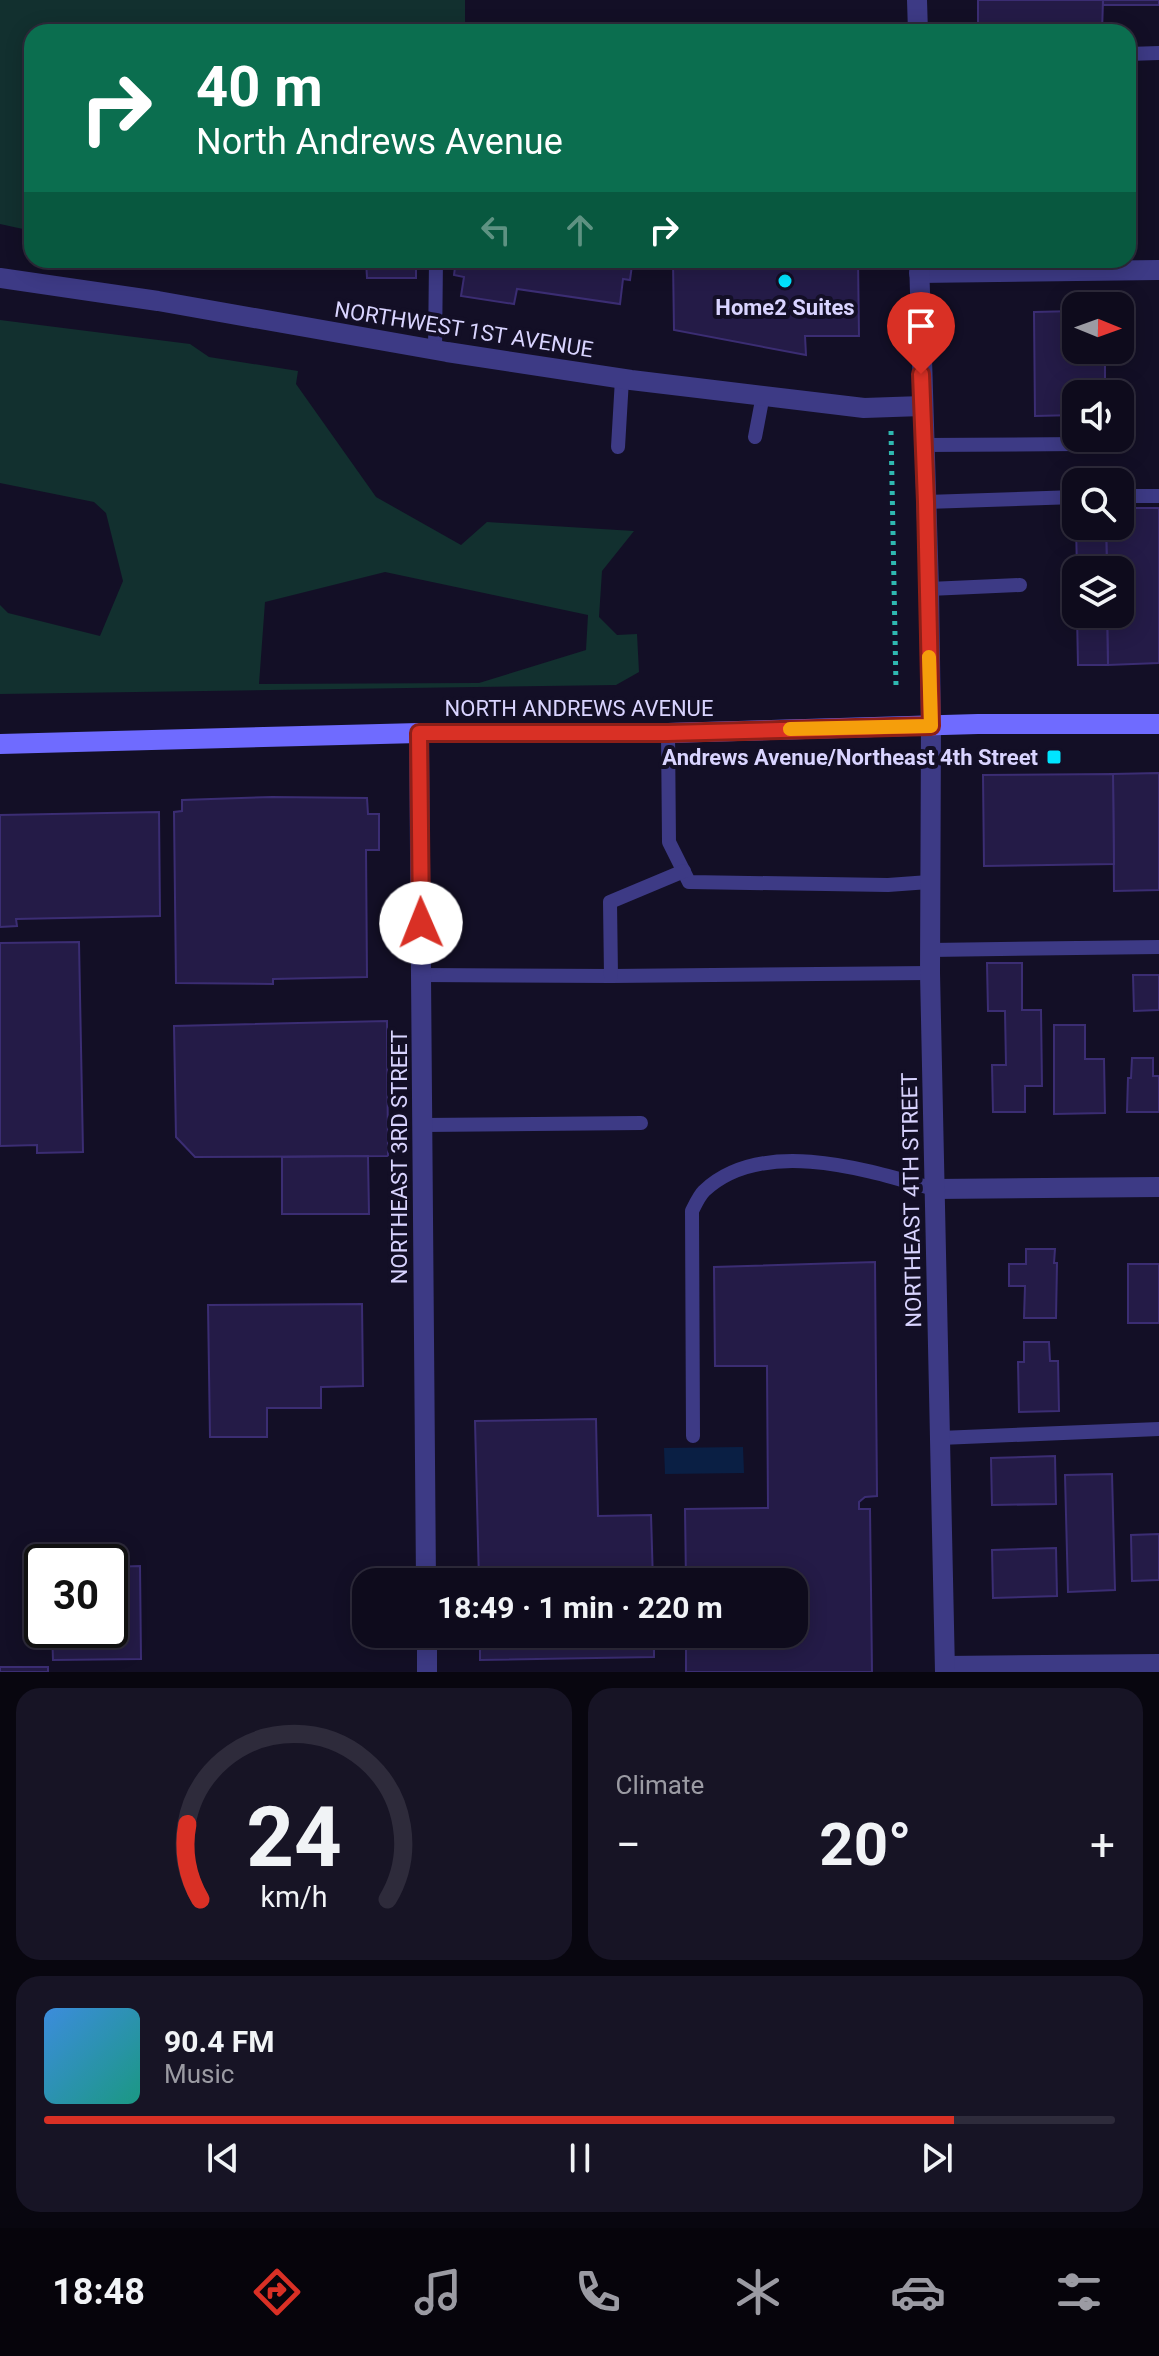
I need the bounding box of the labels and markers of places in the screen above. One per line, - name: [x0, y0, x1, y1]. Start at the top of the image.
- marker: Home2 Suites: [776, 272, 794, 290]
- pin: [887, 292, 955, 374]
- place label: Home2 Suites: [715, 295, 855, 320]
- place label: Andrews Avenue/Northeast 4th Street: [662, 745, 1039, 770]
- marker: Andrews Avenue/Northeast 4th Street: [1045, 748, 1063, 766]

